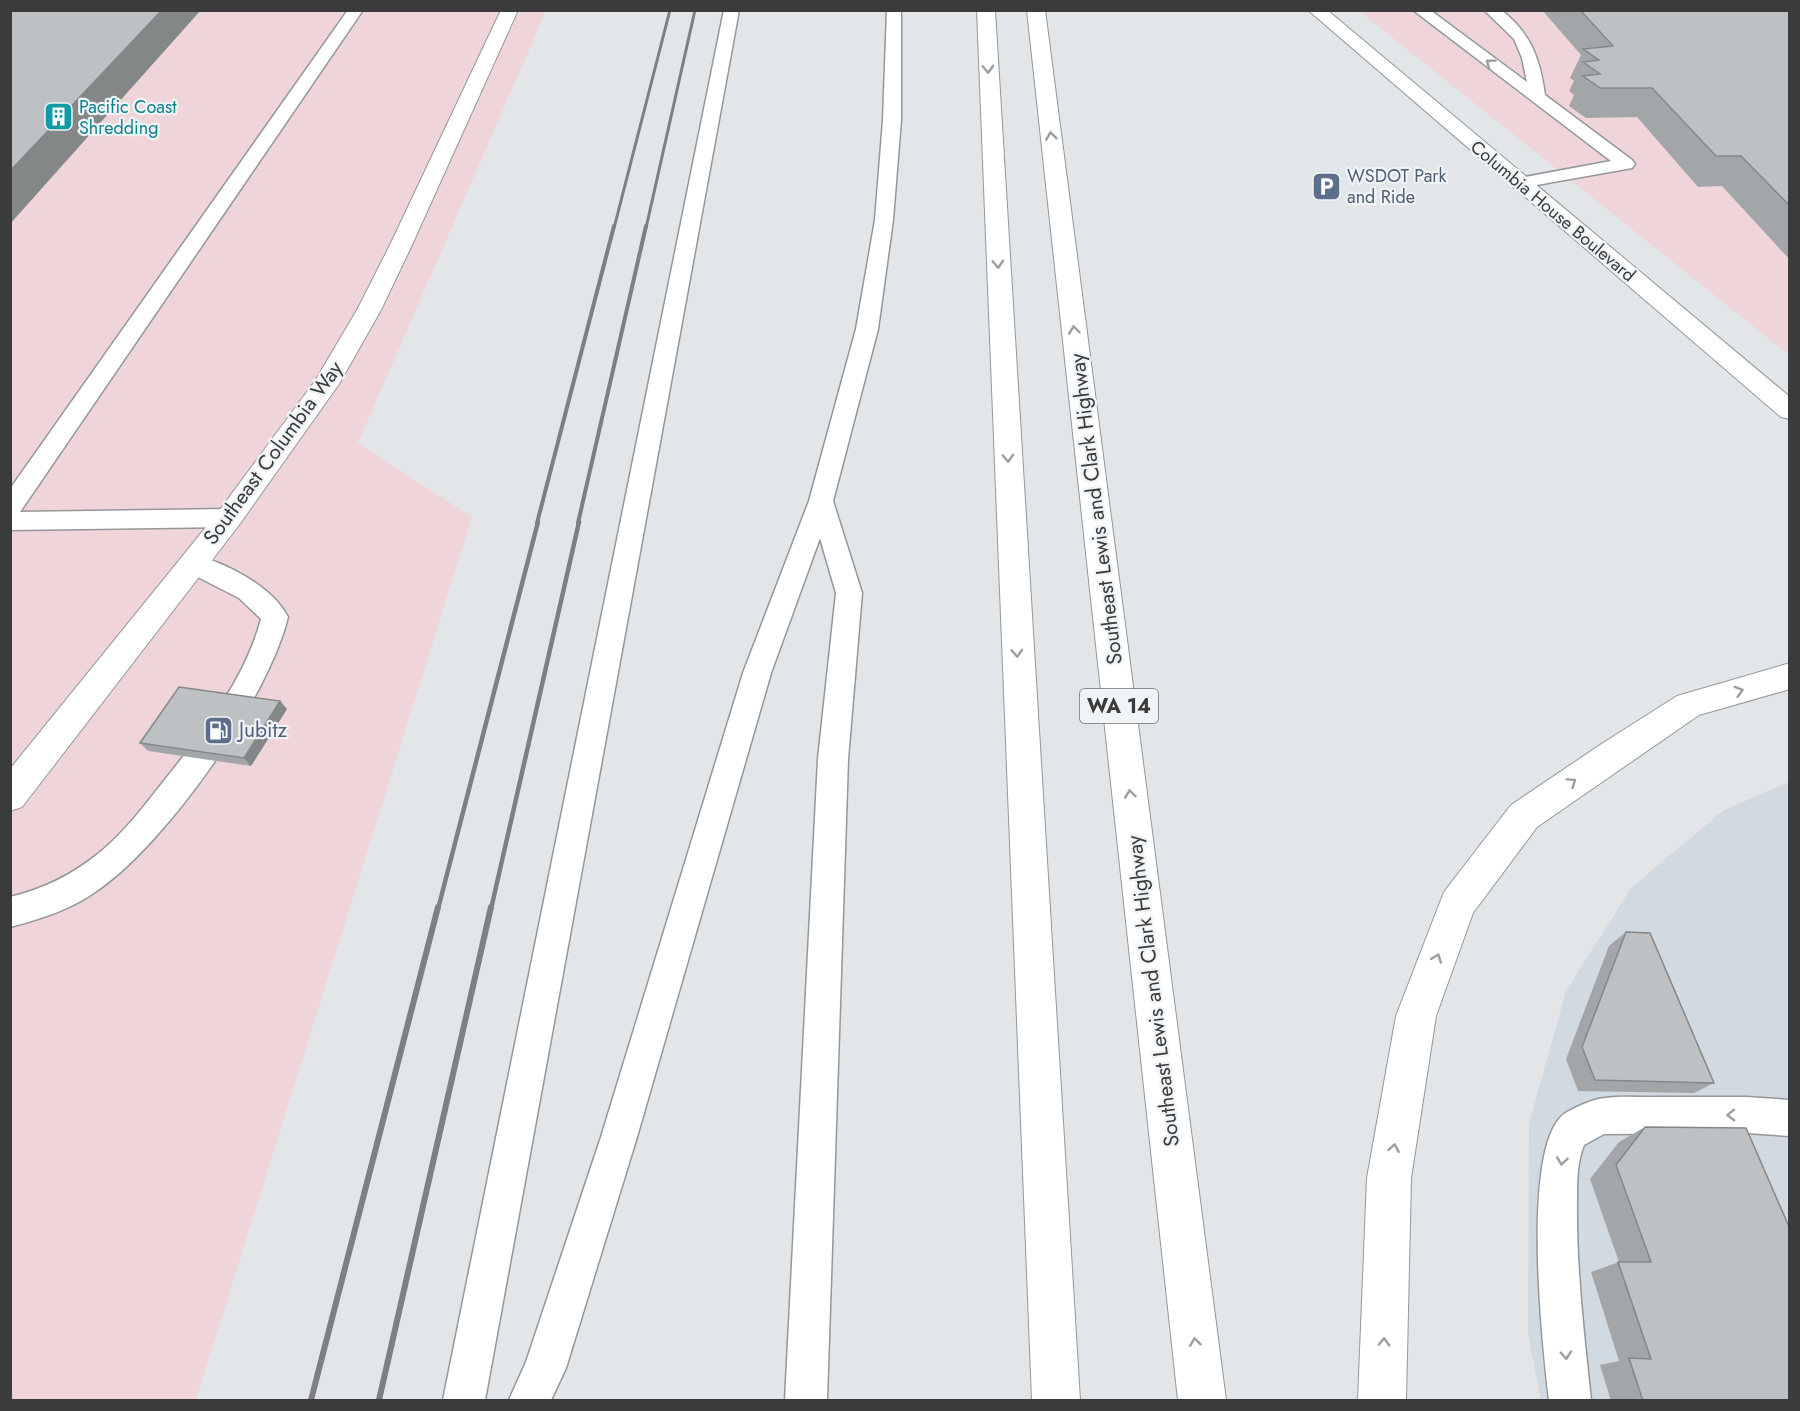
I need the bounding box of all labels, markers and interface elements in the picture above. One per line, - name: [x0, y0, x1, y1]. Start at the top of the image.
- one-way arrow: [1486, 60, 1497, 71]
- one-way arrow: [982, 64, 995, 73]
- place label: Pacific Coast Shredding: [79, 94, 177, 141]
- building icon: Pacific Coast Shredding: [42, 101, 74, 133]
- one-way arrow: [1046, 131, 1058, 141]
- street label: Columbia House Boulevard: [1465, 134, 1641, 288]
- place label: WSDOT Park and Ride: [1347, 163, 1447, 210]
- parking icon: WSDOT Park and Ride: [1310, 170, 1342, 202]
- one-way arrow: [992, 259, 1005, 268]
- one-way arrow: [1069, 325, 1081, 334]
- street label: Southeast Lewis and Clark Highway: [1062, 351, 1130, 666]
- street label: Southeast Columbia Way: [196, 354, 350, 551]
- one-way arrow: [1001, 454, 1014, 463]
- one-way arrow: [1011, 649, 1024, 658]
- one-way arrow: [1733, 686, 1744, 698]
- road number: WA 14: [1080, 689, 1158, 723]
- fuel station icon: Jubitz: [202, 714, 234, 746]
- place label: Jubitz: [236, 715, 288, 745]
- one-way arrow: [1566, 778, 1577, 789]
- one-way arrow: [1124, 790, 1137, 799]
- street label: Southeast Lewis and Clark Highway: [1119, 833, 1187, 1148]
- one-way arrow: [1430, 953, 1442, 964]
- one-way arrow: [1727, 1109, 1736, 1121]
- one-way arrow: [1387, 1143, 1400, 1153]
- one-way arrow: [1557, 1157, 1569, 1166]
- one-way arrow: [1189, 1338, 1202, 1347]
- one-way arrow: [1378, 1338, 1390, 1347]
- one-way arrow: [1559, 1351, 1572, 1360]

